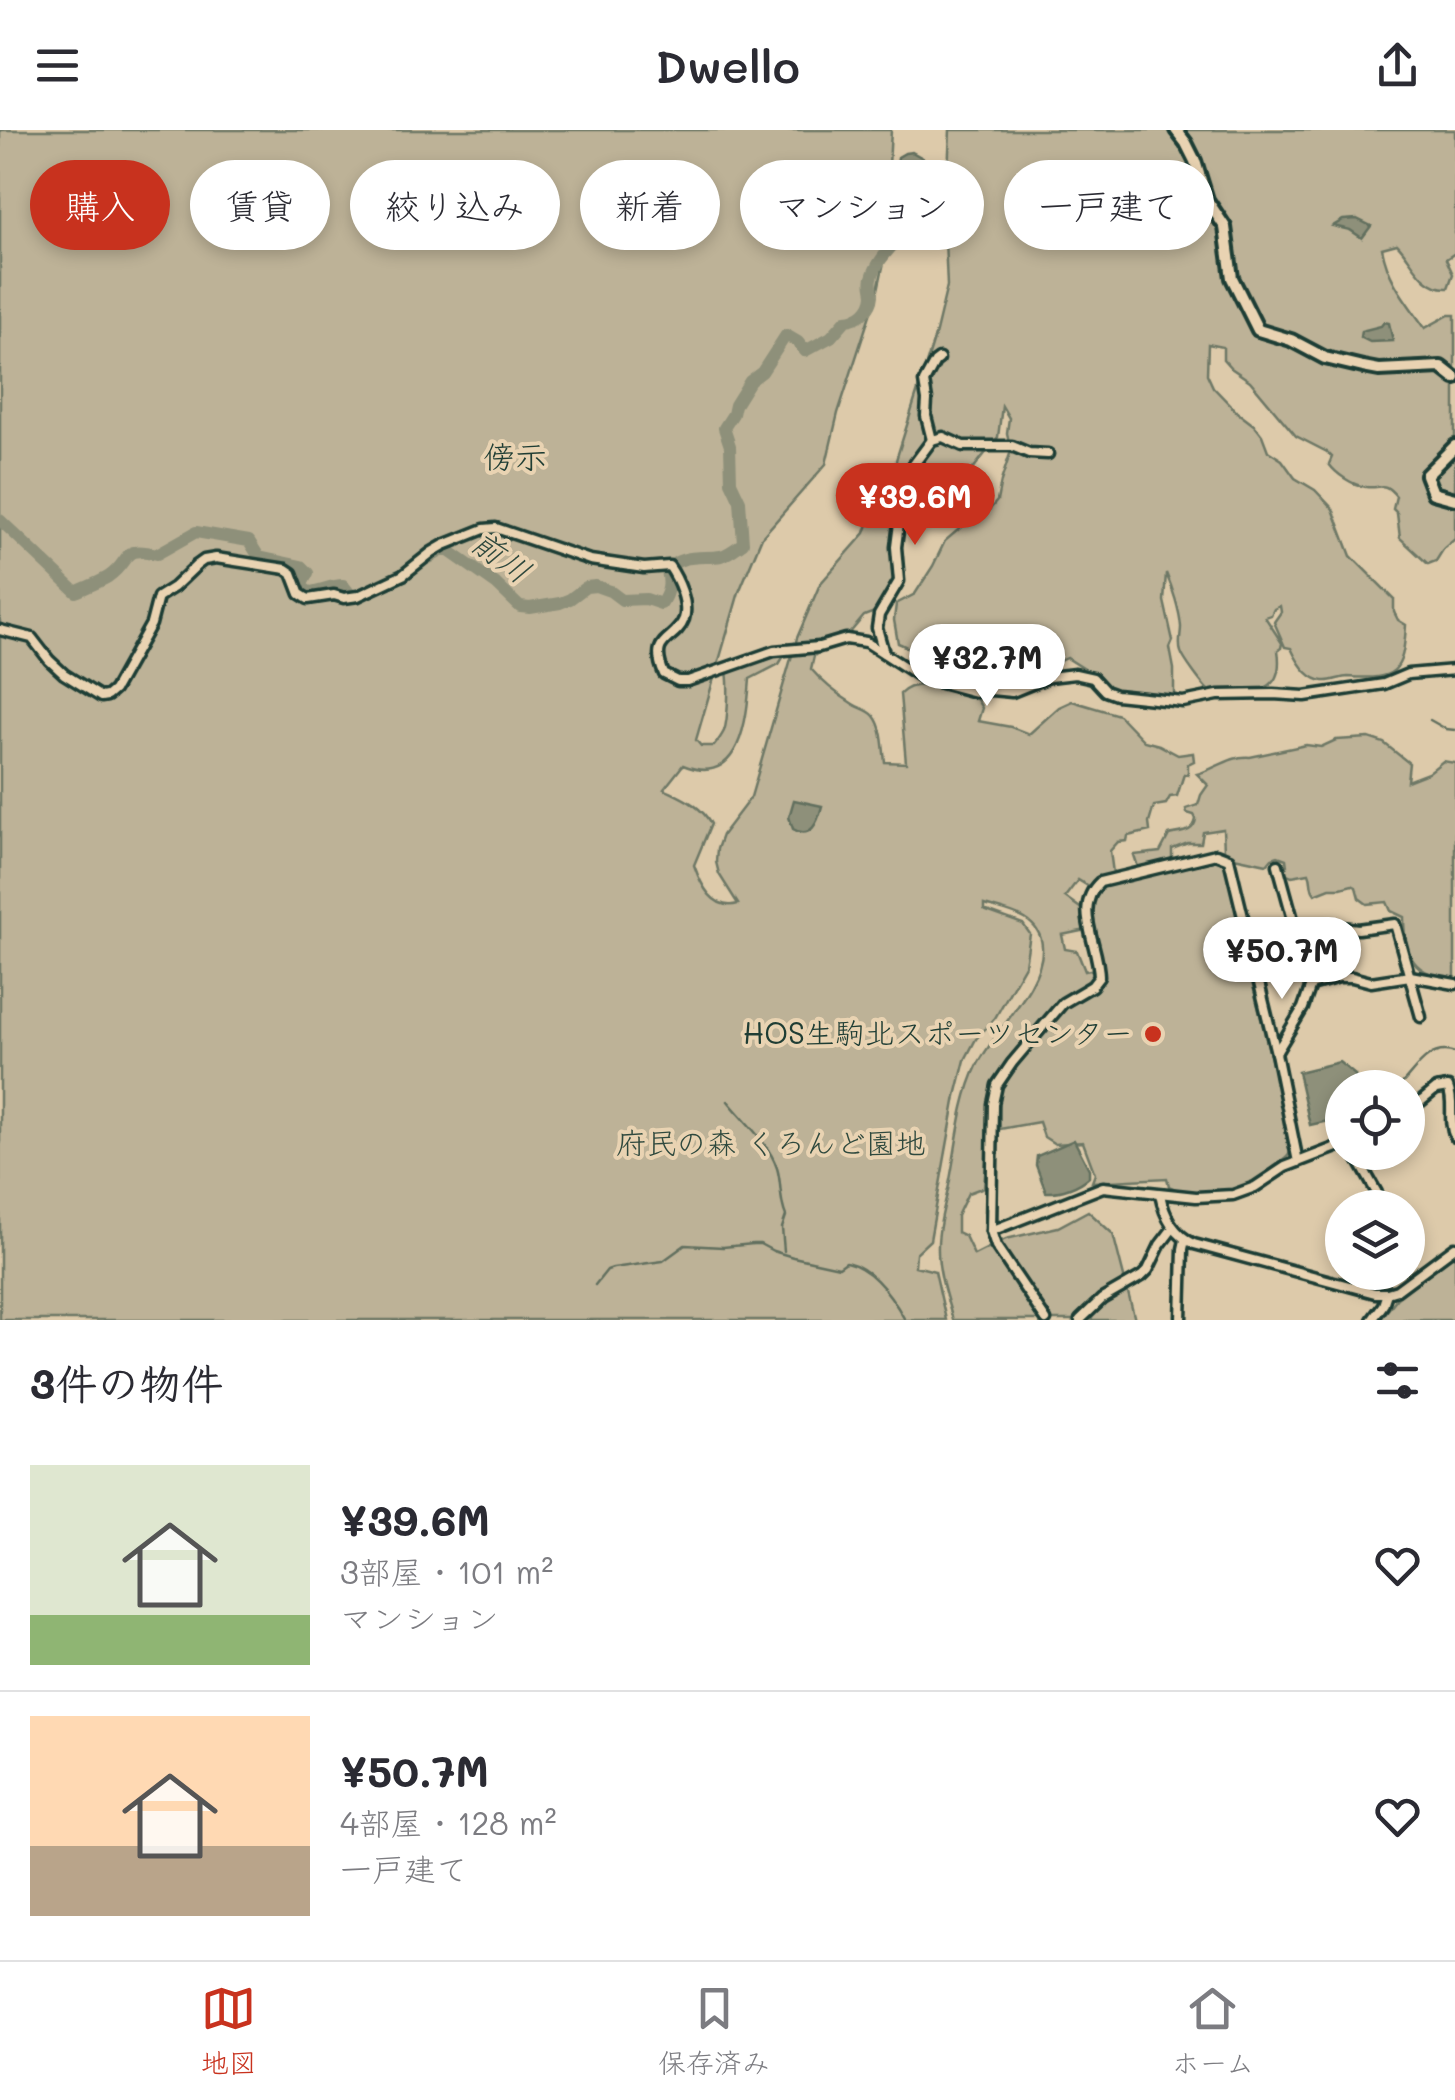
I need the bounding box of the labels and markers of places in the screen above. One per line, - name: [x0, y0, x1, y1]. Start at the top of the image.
- pin: ¥39.6M: [834, 463, 996, 548]
- pin: ¥32.7M: [906, 624, 1068, 709]
- pin: ¥50.7M: [1201, 917, 1363, 1002]
- place label: HOS生駒北スポーツセンター: [743, 1012, 1133, 1052]
- marker: HOS生駒北スポーツセンター: [1142, 1023, 1164, 1045]

